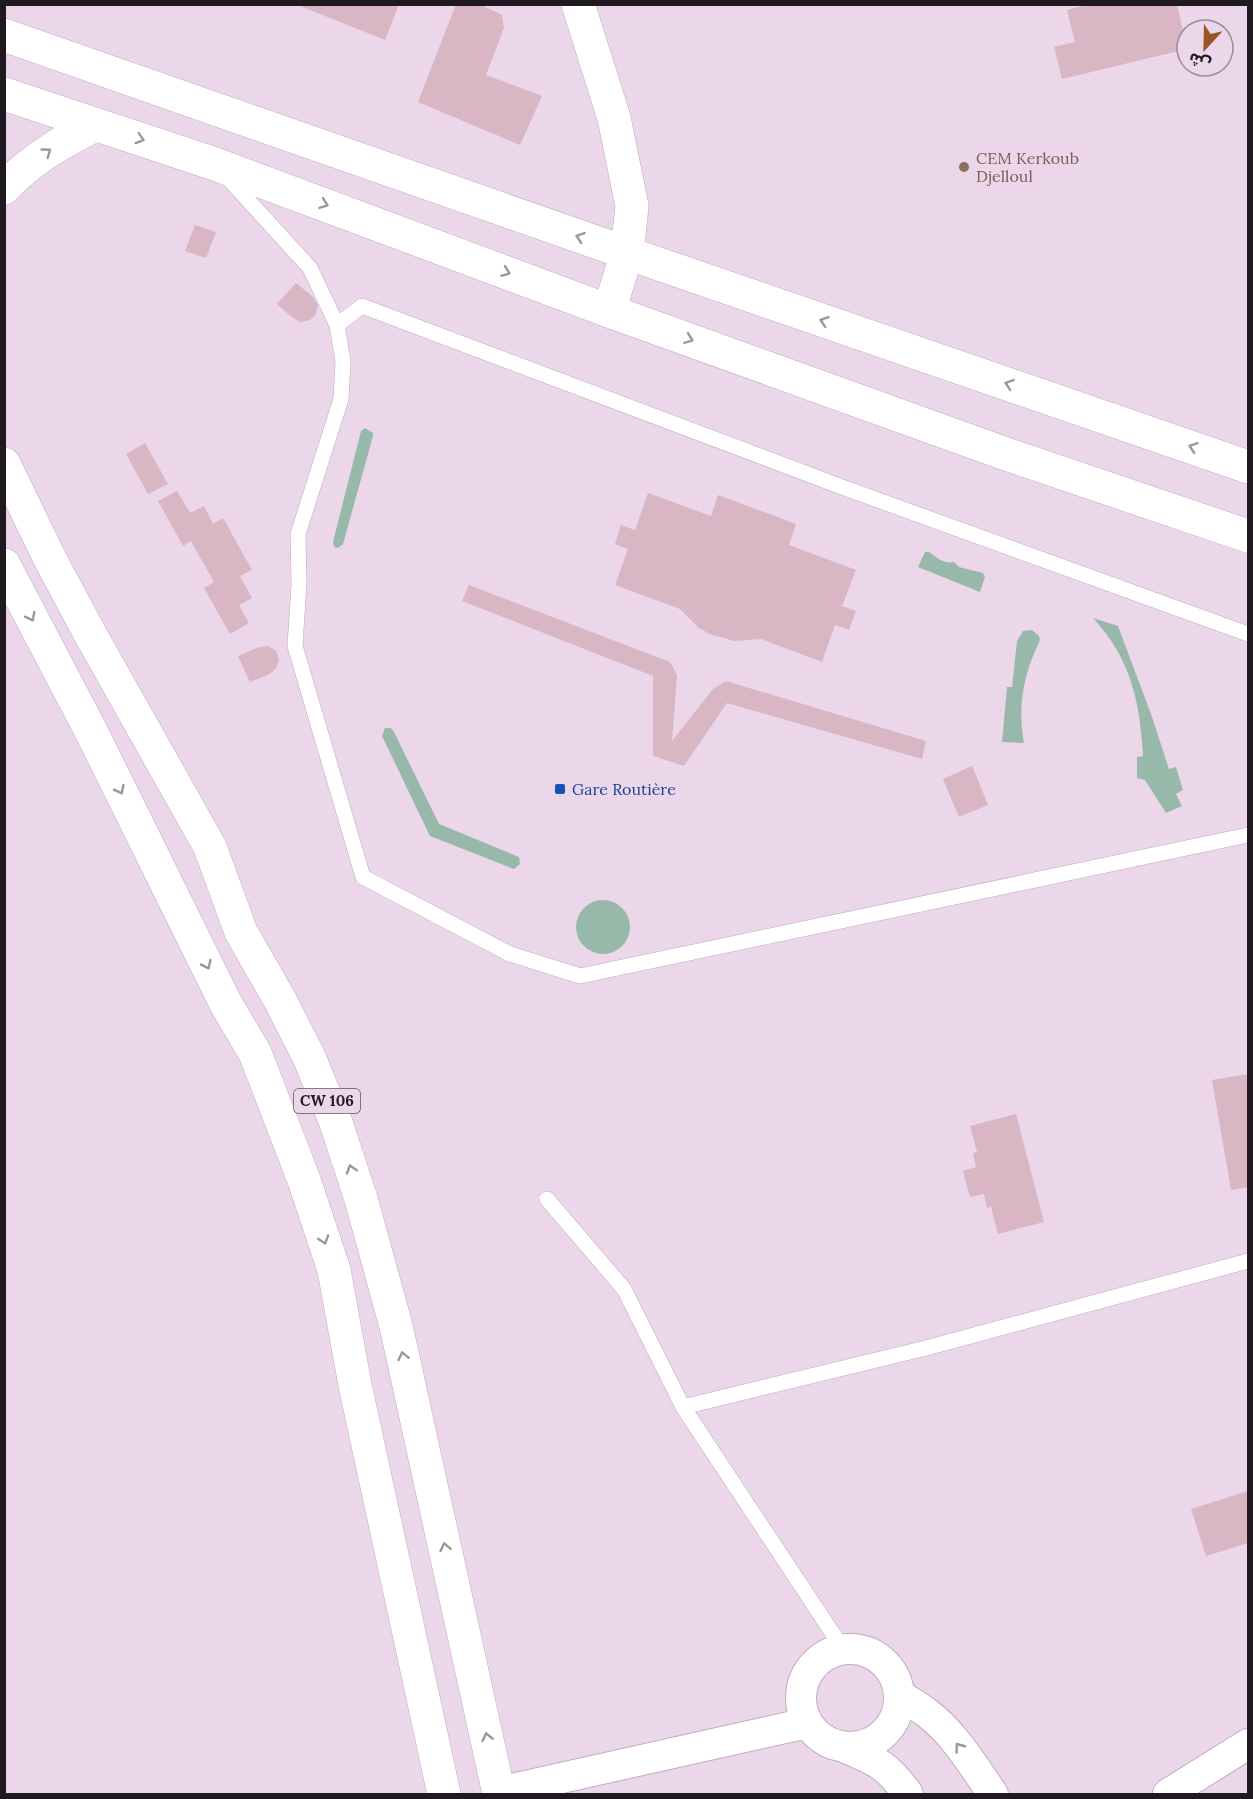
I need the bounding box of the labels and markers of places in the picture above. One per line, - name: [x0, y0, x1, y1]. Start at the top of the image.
- place label: CEM Kerkoub Djelloul: [976, 148, 1079, 186]
- marker: CEM Kerkoub Djelloul: [957, 160, 971, 174]
- place label: Gare Routière: [572, 779, 676, 799]
- marker: Gare Routière: [553, 782, 567, 796]

